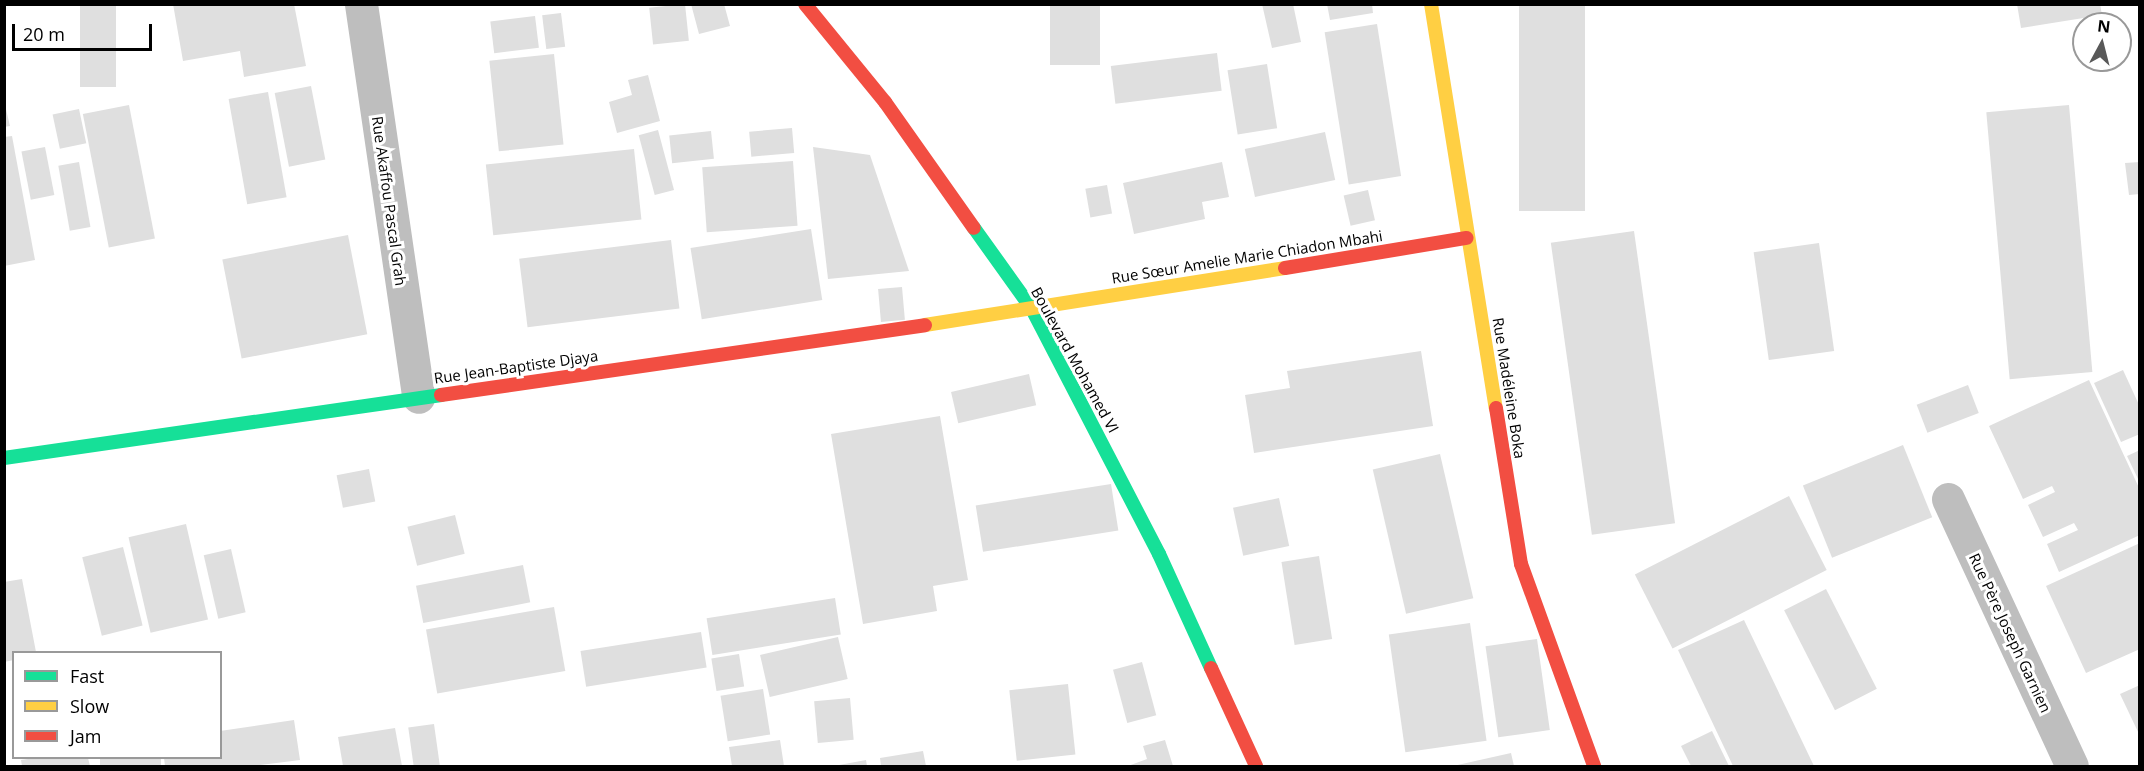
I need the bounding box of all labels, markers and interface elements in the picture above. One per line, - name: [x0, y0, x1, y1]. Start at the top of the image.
- scale bar: [15, 12, 154, 50]
- north arrow: [2072, 12, 2132, 72]
- text: N: [2096, 14, 2112, 38]
- text: 20 m: [23, 22, 65, 46]
- street label: Rue Akaffou Pascal Grah: [368, 115, 410, 287]
- street label: Rue Sœur Amelie Marie Chiadon Mbahi: [1110, 227, 1384, 287]
- street label: Boulevard Mohamed VI: [1027, 284, 1123, 436]
- street label: Rue Madéleine Boka: [1489, 316, 1529, 460]
- street label: Rue Jean-Baptiste Djaya: [433, 347, 599, 387]
- street label: Rue Père Joseph Garnien: [1965, 551, 2055, 715]
- legend: [12, 651, 222, 759]
- text: Fast: [70, 664, 104, 688]
- text: Slow: [70, 694, 109, 718]
- text: Jam: [70, 724, 102, 748]

